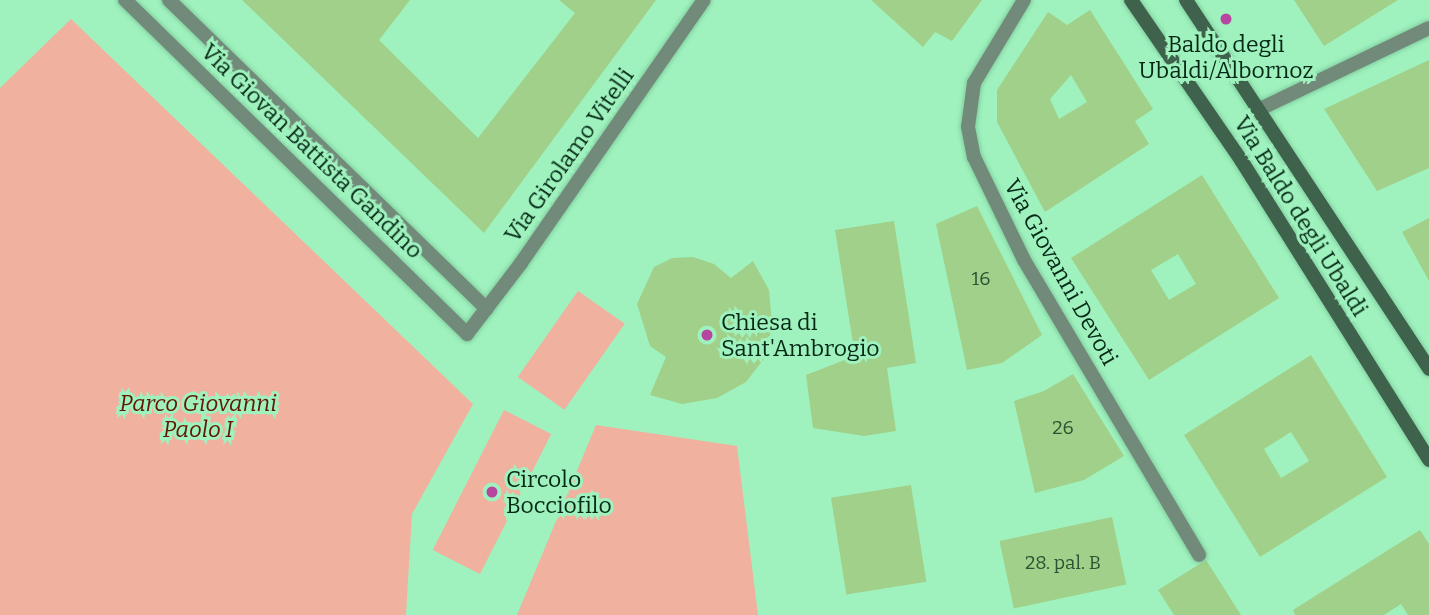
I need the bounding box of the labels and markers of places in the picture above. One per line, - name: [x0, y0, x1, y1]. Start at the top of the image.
- marker: Baldo degli Ubaldi/Albornoz: [1218, 11, 1234, 27]
- place label: Baldo degli Ubaldi/Albornoz: [1139, 30, 1313, 84]
- place label: Chiesa di Sant'Ambrogio: [721, 308, 879, 362]
- marker: Chiesa di Sant'Ambrogio: [699, 327, 715, 343]
- place label: Circolo Bocciofilo: [506, 465, 612, 519]
- marker: Circolo Bocciofilo: [484, 484, 500, 500]

